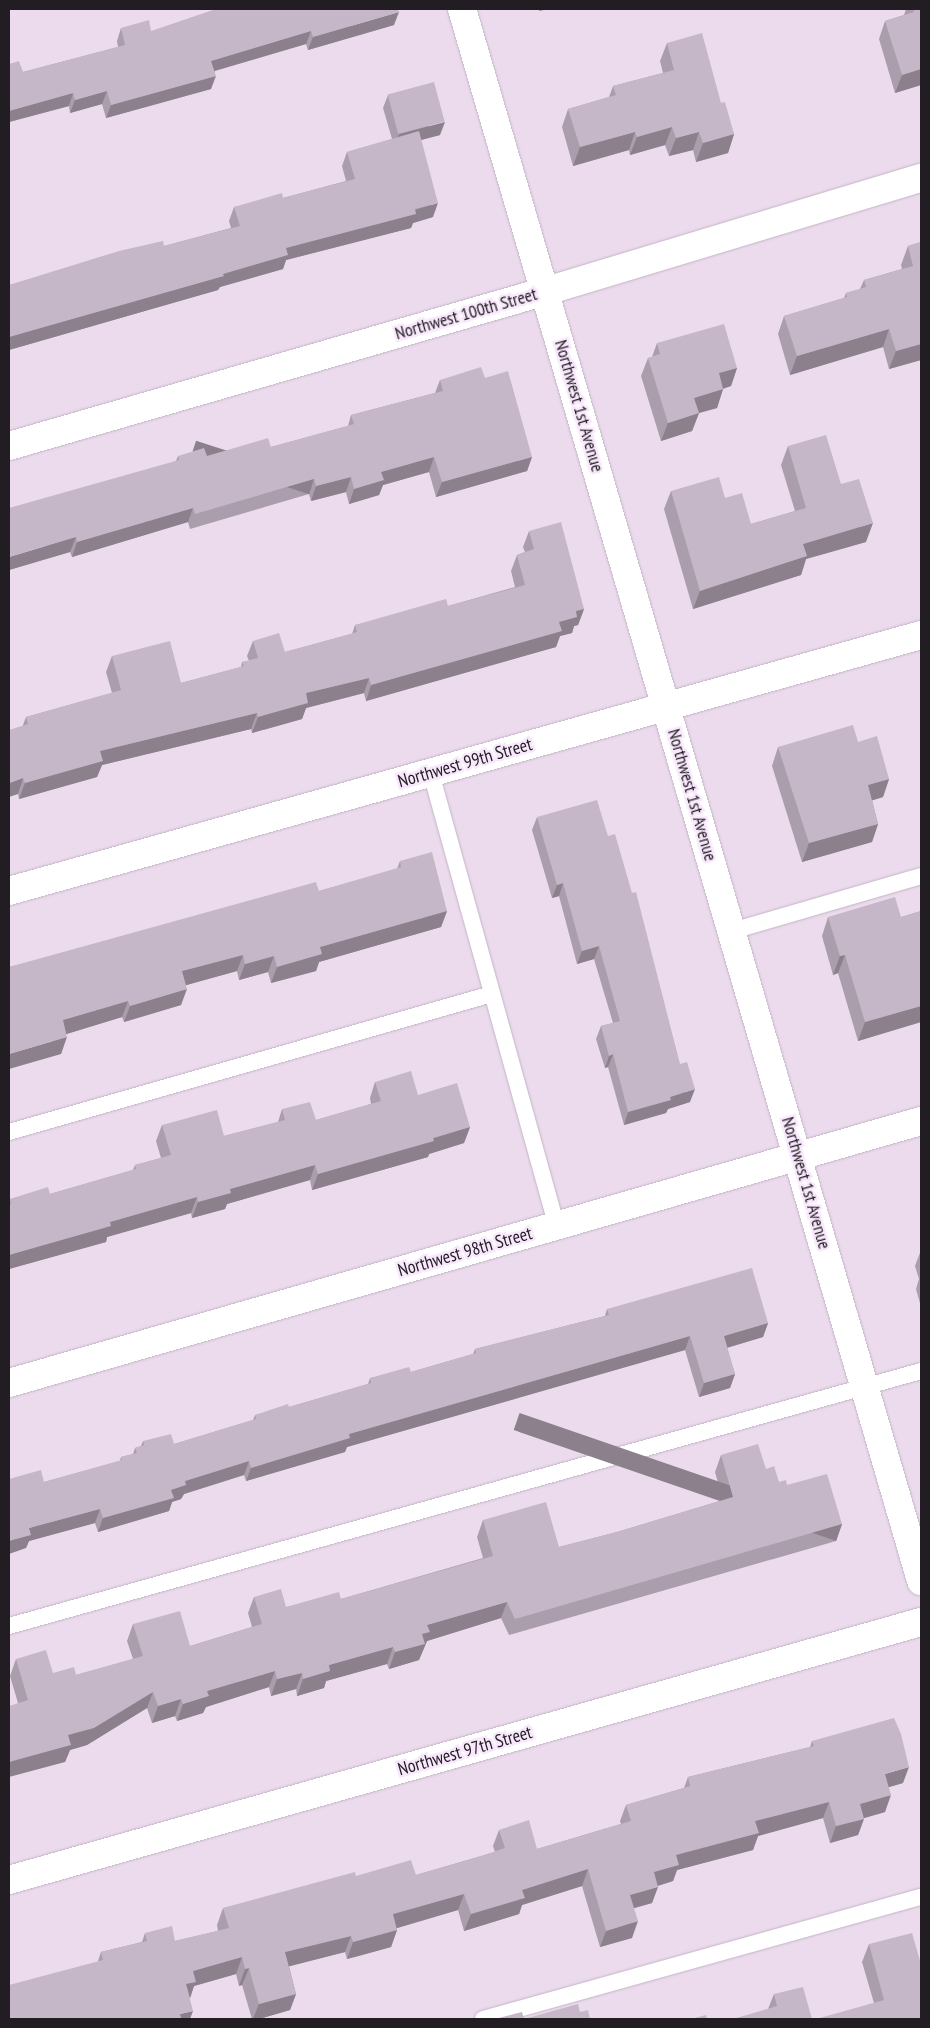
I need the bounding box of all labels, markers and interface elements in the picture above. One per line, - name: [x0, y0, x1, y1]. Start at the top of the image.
- street label: Northwest 100th Street: [393, 283, 539, 345]
- street label: Northwest 1st Avenue: [550, 337, 608, 475]
- street label: Northwest 1st Avenue: [663, 726, 721, 864]
- street label: Northwest 99th Street: [395, 734, 535, 792]
- street label: Northwest 1st Avenue: [777, 1114, 835, 1252]
- street label: Northwest 98th Street: [395, 1223, 535, 1281]
- street label: Northwest 97th Street: [395, 1722, 535, 1780]

